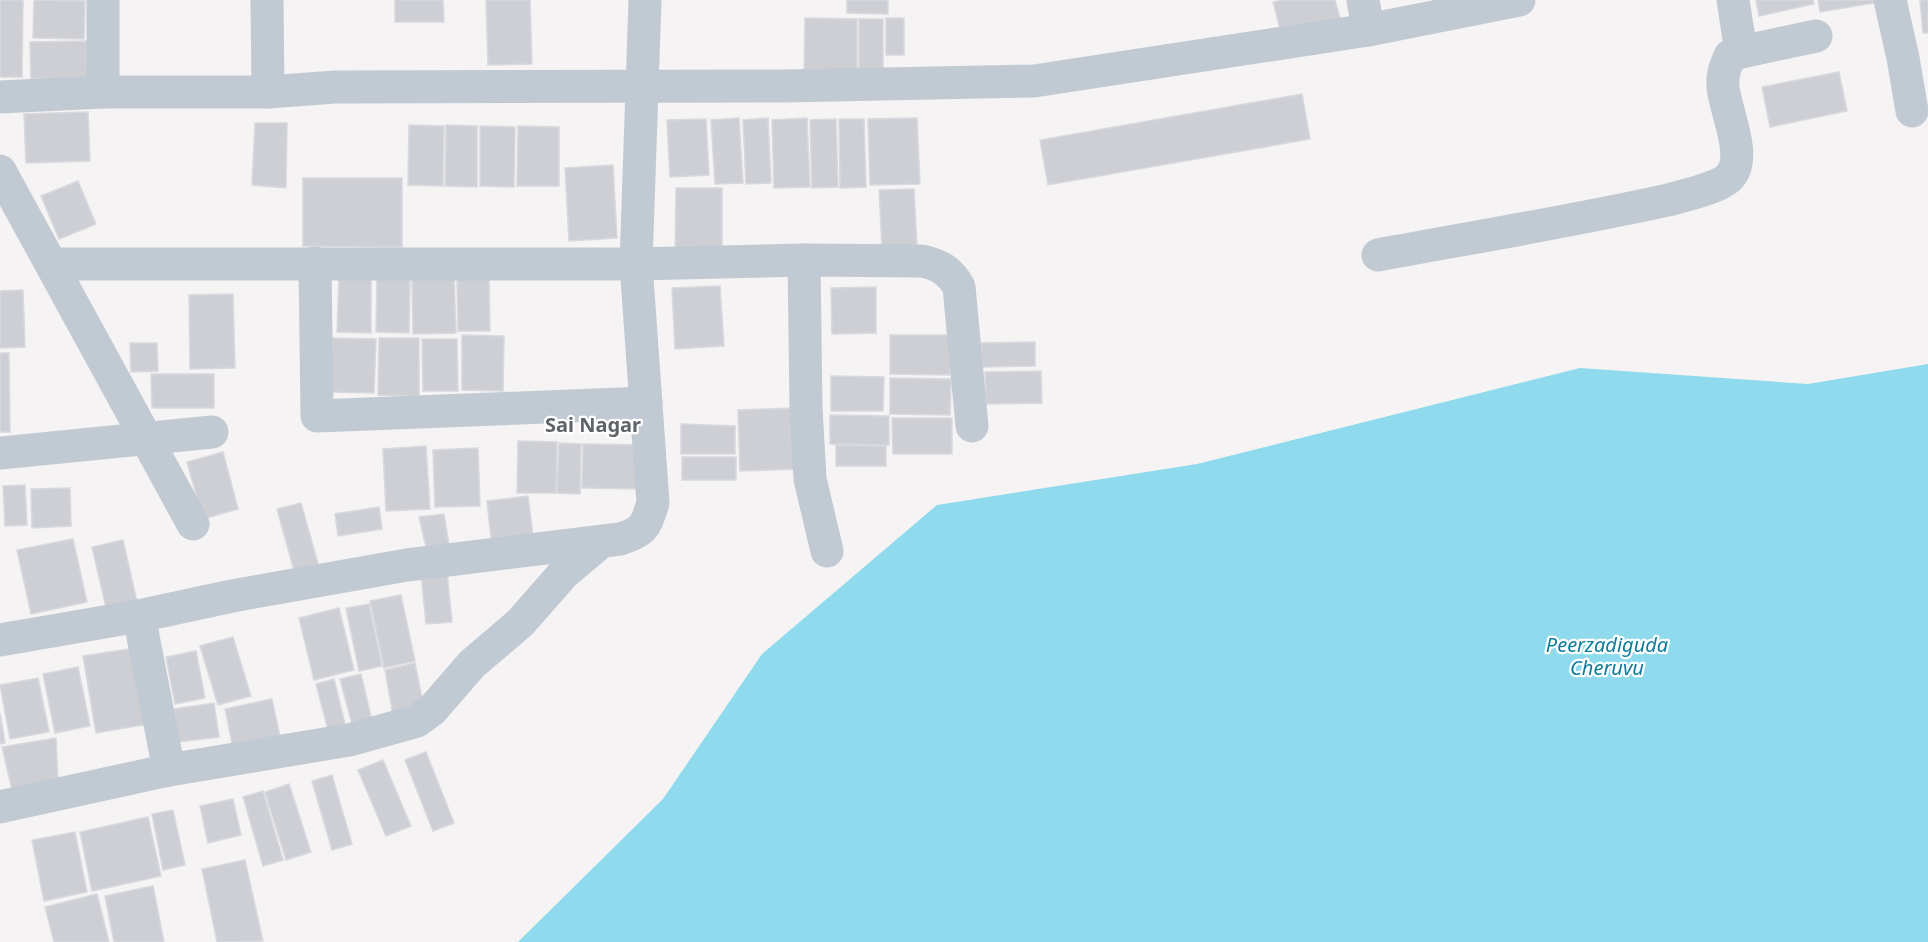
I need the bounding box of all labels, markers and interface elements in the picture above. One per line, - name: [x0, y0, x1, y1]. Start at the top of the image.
- district label: Sai Nagar: [545, 411, 641, 438]
- water label: Peerzadiguda Cheruvu: [1546, 631, 1668, 681]

